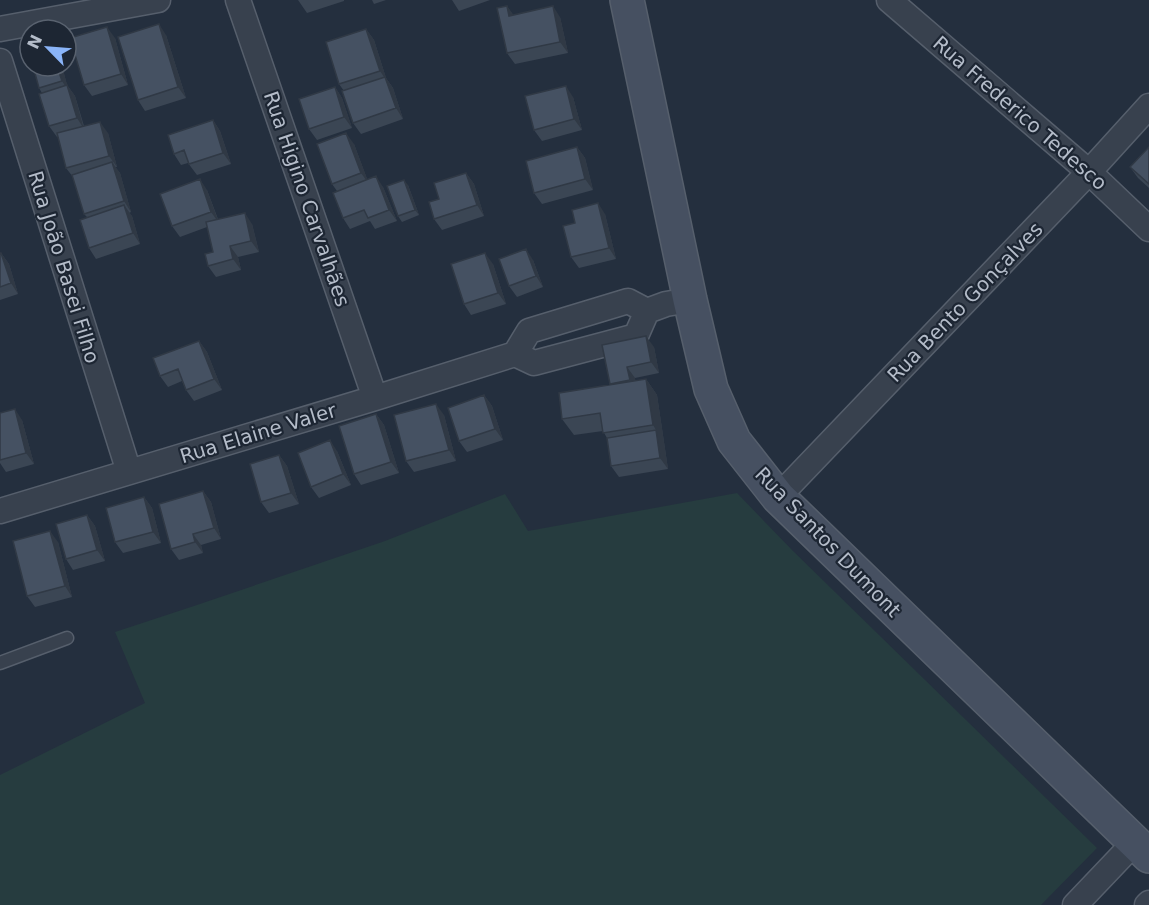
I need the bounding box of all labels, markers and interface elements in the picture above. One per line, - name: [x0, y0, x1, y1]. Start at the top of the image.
- north arrow: [18, 18, 78, 78]
- street label: Rua Frederico Tedesco: [928, 31, 1112, 195]
- text: N: [23, 32, 46, 52]
- street label: Rua Higino Carvalhães: [259, 88, 355, 310]
- street label: Rua João Basei Filho: [23, 168, 105, 366]
- street label: Rua Bento Gonçalves: [882, 217, 1048, 387]
- street label: Rua Elaine Valer: [177, 398, 340, 468]
- street label: Rua Santos Dumont: [750, 462, 906, 622]

